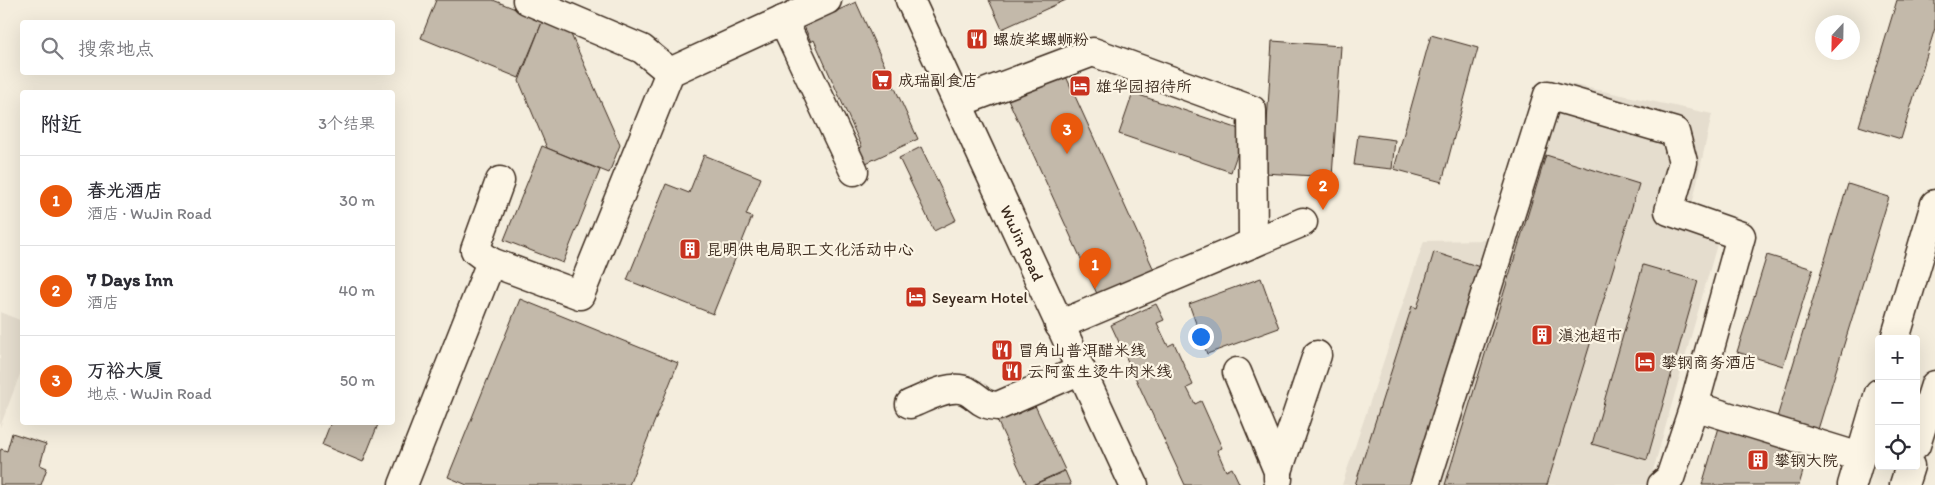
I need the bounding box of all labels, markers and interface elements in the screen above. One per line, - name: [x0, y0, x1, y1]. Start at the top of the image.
- north arrow: [1815, 15, 1860, 60]
- search box: [20, 20, 395, 75]
- restaurant icon: 螺旋桨螺蛳粉: [965, 27, 989, 51]
- place label: 螺旋桨螺蛳粉: [993, 30, 1089, 49]
- icon: search: [38, 34, 66, 62]
- text: 搜索地点: [78, 37, 154, 60]
- supermarket icon: 成瑞副食店: [870, 68, 894, 92]
- place label: 成瑞副食店: [898, 71, 978, 90]
- hotel icon: 雄华园招待所: [1068, 74, 1092, 98]
- place label: 雄华园招待所: [1096, 77, 1192, 96]
- text: 附近: [40, 111, 82, 136]
- pin: 3: [1051, 113, 1083, 154]
- text: 3个结果: [318, 114, 375, 133]
- pin: 2: [1307, 169, 1339, 210]
- text: 春光酒店: [87, 179, 163, 202]
- text: 1: [52, 191, 60, 210]
- text: 30 m: [339, 191, 375, 210]
- street label: WuJin Road: [996, 202, 1048, 284]
- text: 酒店 · WuJin Road: [87, 204, 212, 223]
- building icon: 昆明供电局职工文化活动中心: [678, 237, 702, 261]
- place label: 昆明供电局职工文化活动中心: [706, 240, 914, 259]
- pin: 1: [1079, 248, 1111, 289]
- text: 7 Days Inn: [87, 268, 173, 291]
- text: 2: [52, 281, 60, 300]
- text: 40 m: [338, 281, 375, 300]
- hotel icon: Seyearn Hotel: [904, 285, 928, 309]
- place label: Seyearn Hotel: [932, 288, 1029, 307]
- text: 酒店: [87, 293, 119, 312]
- building icon: 滇池超市: [1530, 323, 1554, 347]
- your location: [1188, 324, 1214, 350]
- place label: 滇池超市: [1558, 326, 1622, 345]
- map controls: [1875, 335, 1920, 470]
- button: +: [1875, 335, 1920, 380]
- restaurant icon: 冒角山普洱醋米线: [990, 338, 1014, 362]
- place label: 冒角山普洱醋米线: [1018, 341, 1146, 360]
- hotel icon: 攀钢商务酒店: [1633, 350, 1657, 374]
- place label: 攀钢商务酒店: [1661, 353, 1757, 372]
- text: 万裕大厦: [87, 359, 163, 382]
- restaurant icon: 云阿蛮生烫牛肉米线: [1000, 359, 1024, 383]
- place label: 云阿蛮生烫牛肉米线: [1028, 362, 1172, 381]
- text: 3: [52, 371, 60, 390]
- text: 50 m: [340, 371, 375, 390]
- button: −: [1875, 380, 1920, 425]
- text: 地点 · WuJin Road: [87, 384, 212, 403]
- button: locate: [1875, 425, 1920, 470]
- building icon: 攀钢大院: [1746, 448, 1770, 472]
- place label: 攀钢大院: [1774, 451, 1838, 470]

